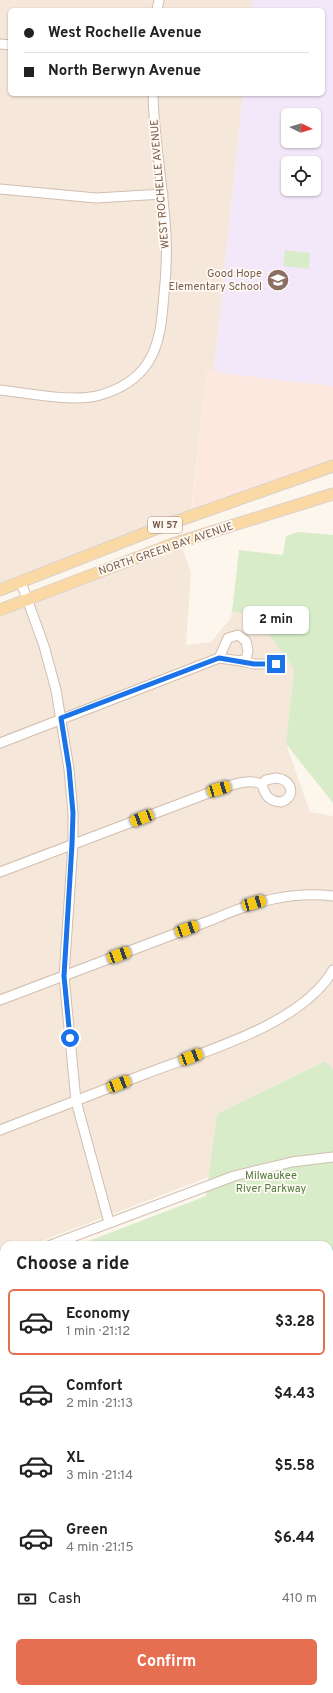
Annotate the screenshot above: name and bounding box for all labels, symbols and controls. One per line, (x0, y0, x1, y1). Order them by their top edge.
text: West Rochelle Avenue (48, 24, 202, 43)
text: North Berwyn Avenue (48, 62, 201, 81)
north arrow (281, 108, 321, 148)
map controls (281, 108, 321, 196)
street label: WEST ROCHELLE AVENUE (147, 119, 173, 249)
button: locate (281, 156, 321, 196)
place label: Good Hope Elementary School (169, 267, 262, 294)
school or university icon: Good Hope Elementary School (265, 267, 291, 293)
road number: WI 57 (148, 517, 182, 533)
street label: NORTH GREEN BAY AVENUE (97, 519, 235, 579)
callout: 2 min (243, 606, 309, 634)
text: 2 min (259, 612, 293, 628)
route end (267, 655, 285, 673)
car (206, 780, 232, 798)
car (129, 808, 155, 828)
car (241, 894, 267, 912)
car (174, 919, 200, 939)
car (106, 945, 132, 965)
route start (61, 1029, 79, 1047)
car (178, 1047, 204, 1067)
car (106, 1074, 132, 1094)
park label: Milwaukee River Parkway (236, 1169, 306, 1196)
text: Choose a ride (16, 1253, 129, 1276)
icon: car (18, 1304, 54, 1340)
text: Economy (66, 1305, 130, 1324)
text: $3.28 (275, 1313, 315, 1332)
text: 1 min · 21:12 (66, 1324, 130, 1340)
icon: car (18, 1376, 54, 1412)
text: Comfort (66, 1377, 123, 1396)
text: $4.43 (274, 1385, 315, 1404)
text: 2 min · 21:13 (66, 1396, 133, 1412)
icon: car (18, 1448, 54, 1484)
text: XL (66, 1449, 84, 1468)
text: $5.58 (275, 1457, 315, 1476)
text: 3 min · 21:14 (66, 1468, 133, 1484)
icon: car (18, 1520, 54, 1556)
text: Green (66, 1521, 108, 1540)
text: $6.44 (274, 1529, 315, 1548)
text: 4 min · 21:15 (66, 1540, 134, 1556)
icon: cash (16, 1588, 38, 1610)
text: Cash (48, 1590, 81, 1609)
text: 410 m (282, 1591, 317, 1607)
button: Confirm (16, 1639, 317, 1685)

